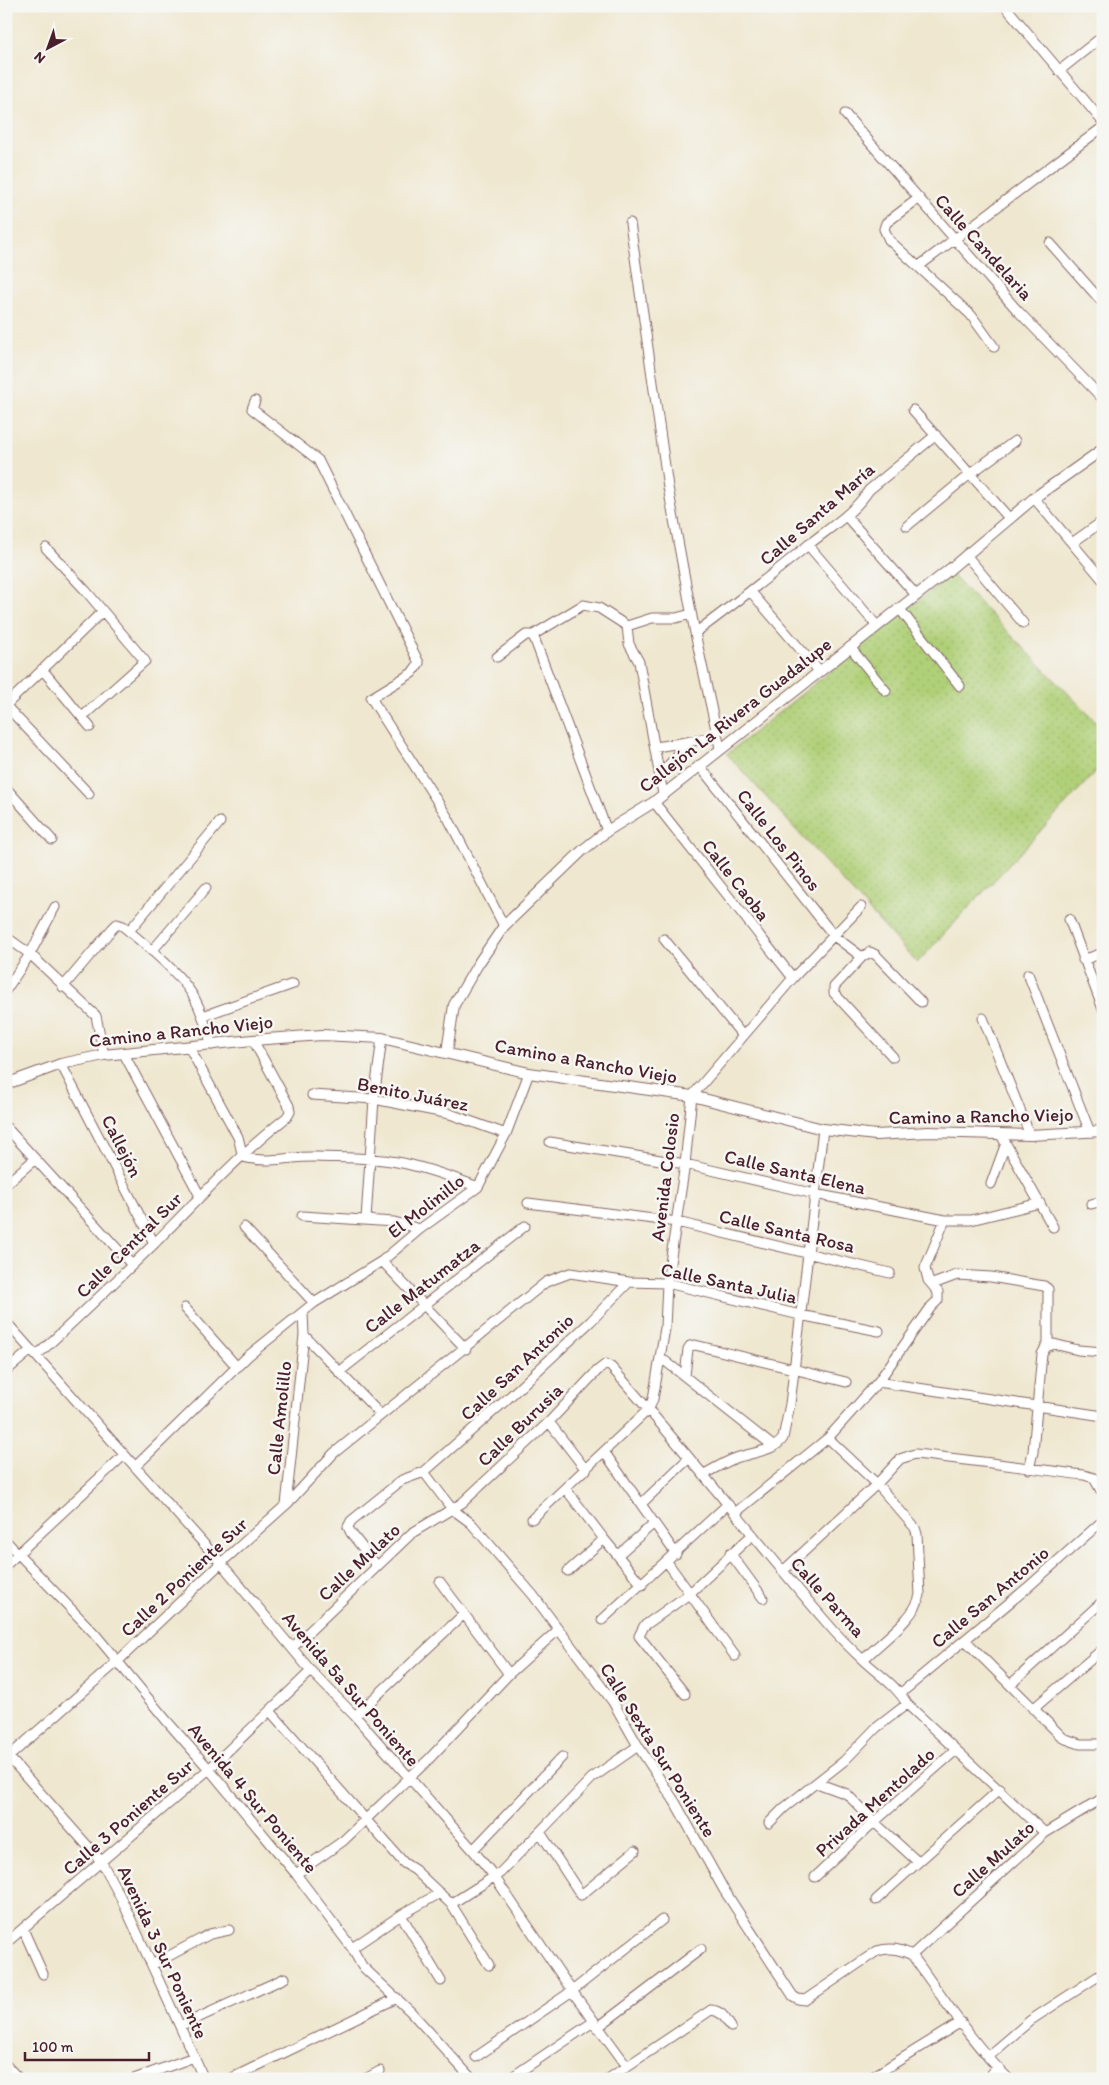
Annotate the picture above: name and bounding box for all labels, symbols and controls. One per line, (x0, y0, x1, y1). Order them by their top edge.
north arrow (22, 22, 72, 72)
text: N (31, 48, 49, 67)
street label: Calle Candelaria (930, 189, 1038, 305)
street label: Calle Santa María (755, 458, 879, 570)
street label: Callejón La Rivera Guadalupe (634, 633, 836, 797)
street label: Calle Los Pinos (732, 784, 826, 896)
street label: Calle Caoba (697, 835, 775, 925)
street label: Camino a Rancho Viejo (88, 1010, 274, 1052)
street label: Camino a Rancho Viejo (493, 1034, 679, 1088)
street label: Benito Juárez (355, 1072, 471, 1116)
street label: Camino a Rancho Viejo (888, 1103, 1074, 1129)
street label: Callejón (97, 1111, 148, 1181)
street label: Avenida Colosio (646, 1111, 684, 1243)
street label: Calle Santa Elena (722, 1145, 868, 1199)
street label: El Molinillo (383, 1169, 469, 1243)
street label: Calle Central Sur (71, 1187, 187, 1303)
street label: Calle Santa Rosa (717, 1204, 857, 1258)
street label: Calle Matumatza (360, 1234, 484, 1338)
street label: Calle Santa Julia (659, 1257, 799, 1309)
street label: Calle San Antonio (455, 1309, 579, 1425)
street label: Calle Amolillo (262, 1360, 296, 1476)
street label: Calle Burusia (472, 1378, 568, 1471)
street label: Calle 2 Poniente Sur (116, 1512, 253, 1642)
street label: Calle Mulato (313, 1518, 405, 1606)
street label: Calle San Antonio (926, 1541, 1054, 1653)
street label: Calle Parma (786, 1552, 870, 1642)
street label: Avenida 5a Sur Poniente (277, 1607, 425, 1771)
street label: Calle Sexta Sur Poniente (595, 1659, 721, 1841)
street label: Avenida 4 Sur Poniente (183, 1718, 323, 1878)
street label: Privada Mentolado (811, 1742, 939, 1862)
street label: Calle 3 Poniente Sur (58, 1754, 198, 1880)
street label: Calle Mulato (947, 1816, 1039, 1902)
street label: Avenida 3 Sur Poniente (113, 1862, 213, 2042)
scale bar (25, 2030, 149, 2062)
text: 100 m (32, 2038, 74, 2056)

